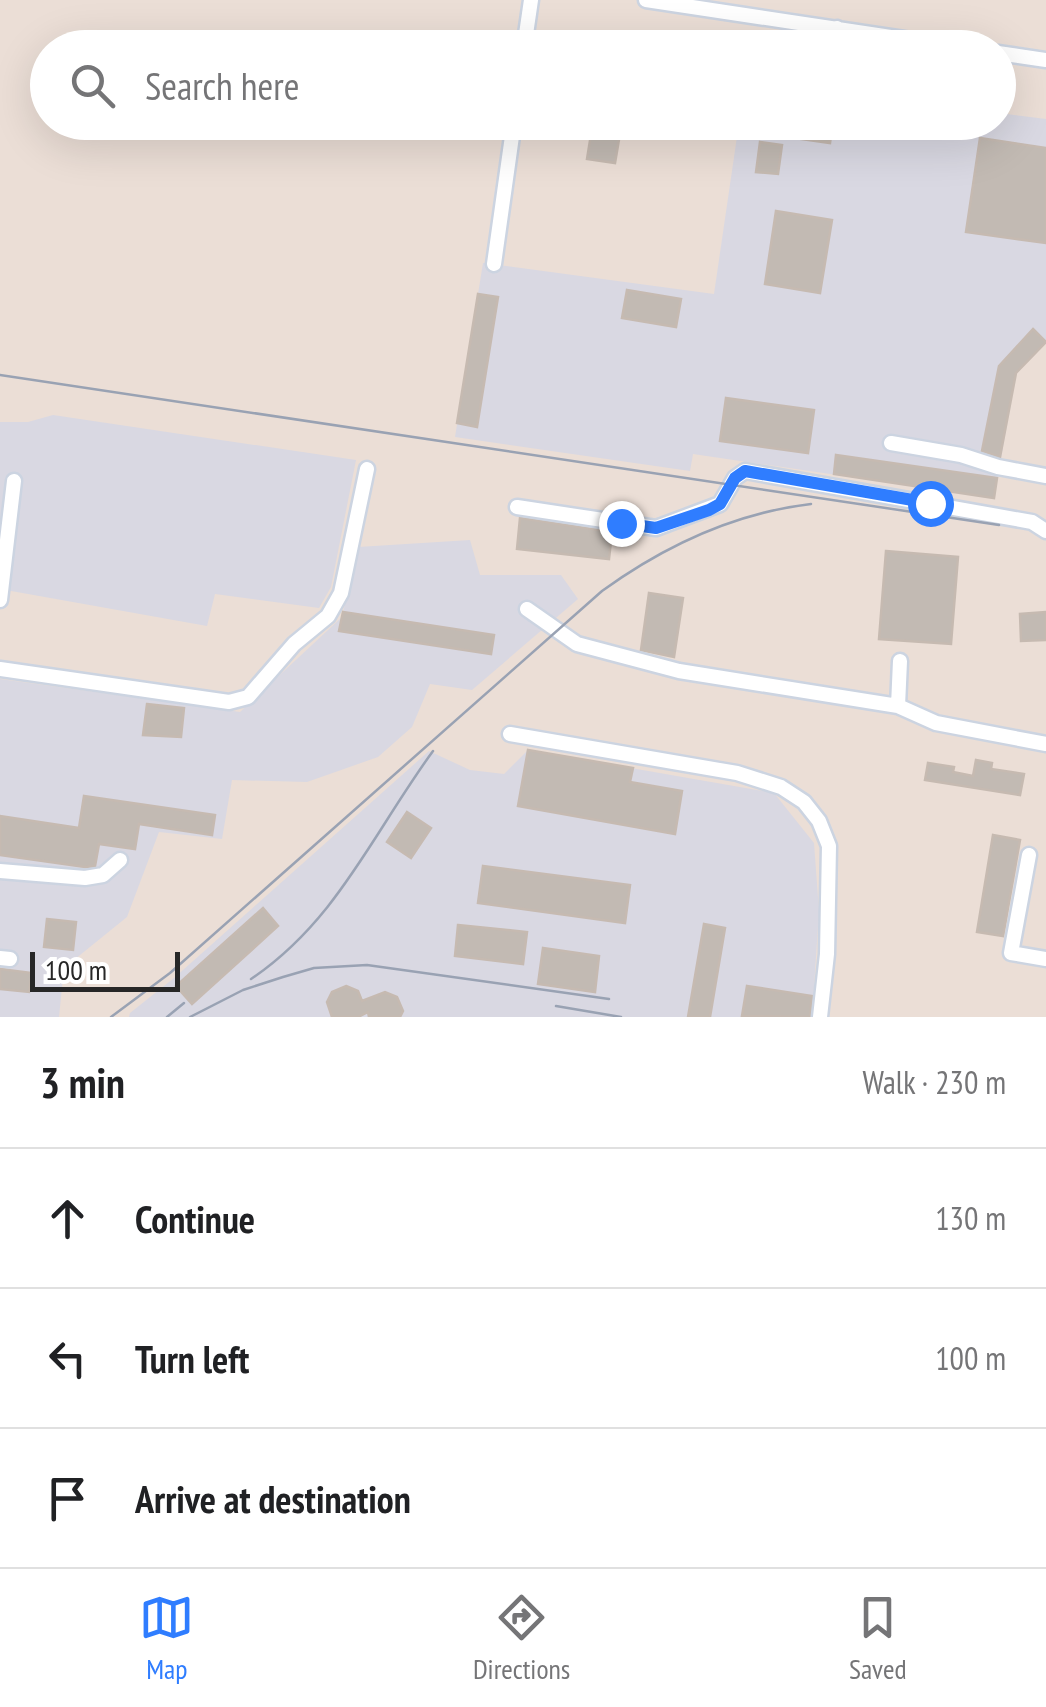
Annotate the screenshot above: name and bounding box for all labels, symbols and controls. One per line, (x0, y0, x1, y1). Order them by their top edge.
search box (30, 30, 1016, 140)
icon: search (65, 58, 120, 113)
text: Search here (145, 61, 299, 110)
route start (908, 481, 954, 527)
route end (599, 501, 645, 547)
scale bar (30, 947, 180, 991)
text: 100 m (45, 951, 107, 988)
text: 3 min (40, 1055, 125, 1110)
text: Walk · 230 m (862, 1061, 1006, 1103)
icon: ahead (40, 1191, 95, 1246)
text: Continue (135, 1194, 255, 1243)
text: 130 m (935, 1197, 1006, 1239)
icon: left (40, 1331, 95, 1386)
text: Turn left (135, 1334, 249, 1383)
text: 100 m (935, 1337, 1006, 1379)
icon: arrive (40, 1471, 95, 1526)
text: Arrive at destination (135, 1474, 411, 1523)
tab: Map (139, 1590, 194, 1687)
tab: Directions (473, 1590, 570, 1687)
tab: Saved (849, 1590, 907, 1687)

